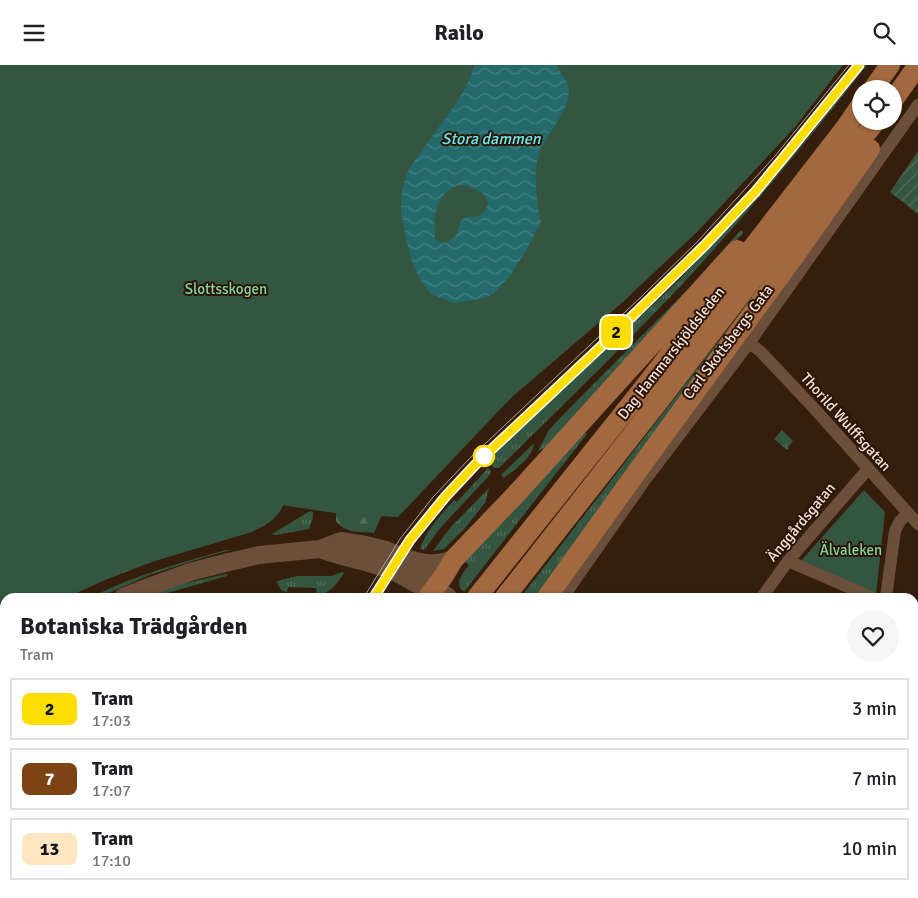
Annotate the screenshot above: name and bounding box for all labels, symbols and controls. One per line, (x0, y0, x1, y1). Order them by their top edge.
icon: menu (20, 19, 48, 47)
text: Railo (434, 19, 484, 46)
icon: search (870, 19, 898, 47)
map controls (852, 80, 902, 130)
button: locate (852, 80, 902, 130)
water label: Stora dammen (442, 129, 542, 149)
park label: Slottsskogen (185, 280, 267, 298)
street label: Carl Skottsbergs Gata (679, 281, 777, 403)
street label: Dag Hammarskjöldsleden (614, 283, 728, 423)
line badge: 2 (600, 316, 632, 348)
text: 2 (611, 321, 621, 343)
street label: Thorild Wulffsgatan (797, 369, 895, 475)
unlabelled marker (473, 445, 495, 467)
street label: Änggårdsgatan (763, 479, 839, 565)
park label: Älvaleken (820, 541, 882, 559)
button: heart (847, 610, 899, 662)
text: Botaniska Trädgården (20, 611, 248, 641)
text: Tram (20, 645, 54, 665)
text: Tram (92, 687, 133, 711)
text: 3 min (852, 697, 897, 721)
text: 2 (45, 698, 54, 720)
text: 17:03 (92, 711, 131, 731)
text: Tram (92, 757, 133, 781)
text: 7 min (852, 767, 897, 791)
text: 7 (45, 768, 54, 790)
text: 17:07 (92, 781, 131, 801)
text: Tram (92, 827, 133, 851)
text: 10 min (842, 837, 897, 861)
text: 13 (40, 838, 59, 860)
text: 17:10 (92, 851, 131, 871)

